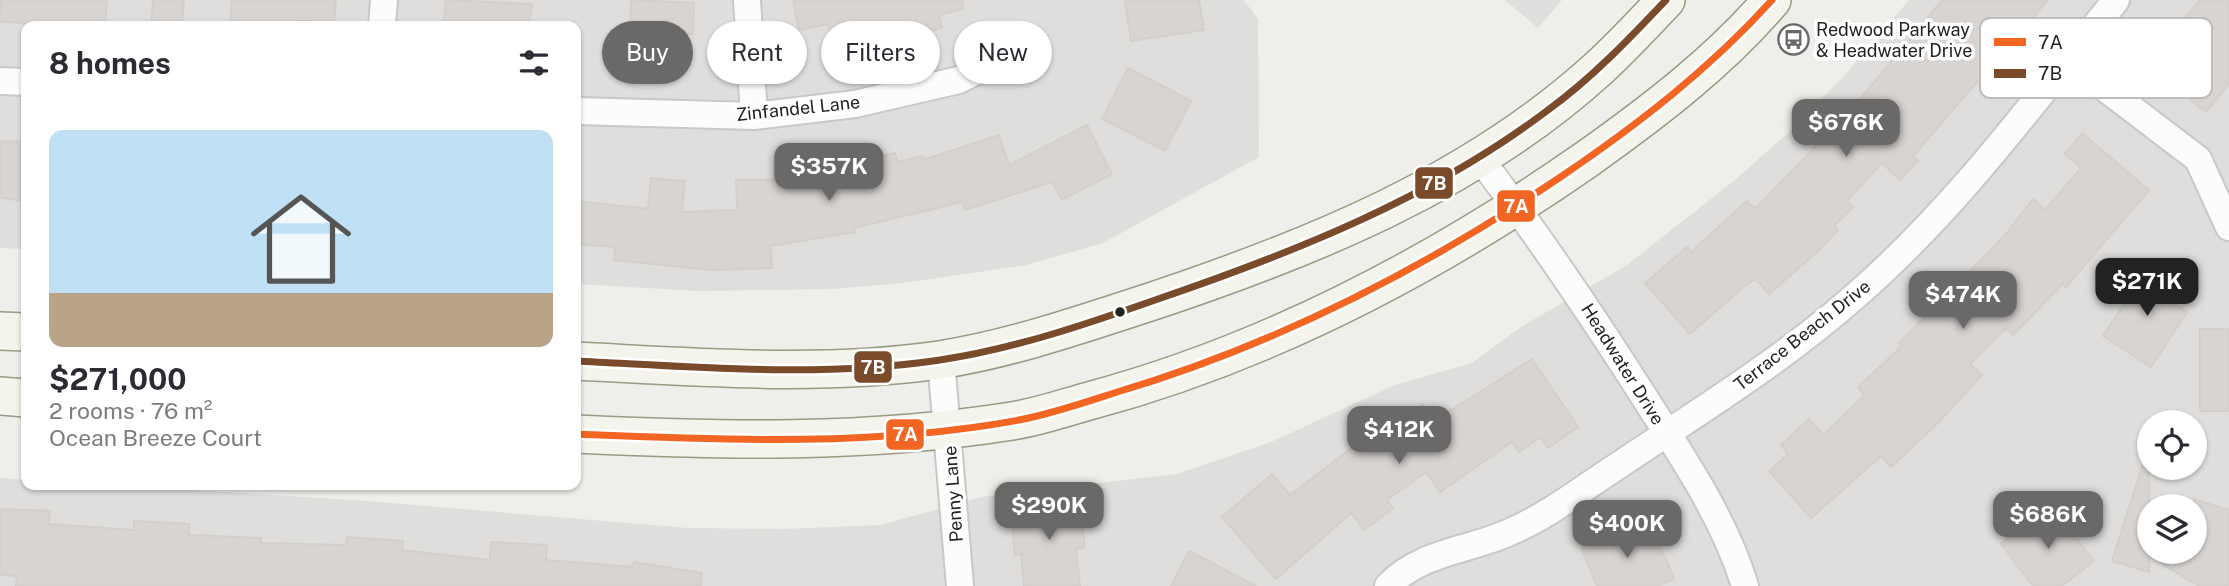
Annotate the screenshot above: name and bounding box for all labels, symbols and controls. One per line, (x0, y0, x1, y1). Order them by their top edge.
legend (1980, 18, 2212, 98)
place label: Redwood Parkway & Headwater Drive (1816, 19, 1972, 61)
chip: Buy (602, 21, 693, 84)
chip: Rent (707, 21, 807, 84)
chip: Filters (821, 21, 940, 84)
chip: New (954, 21, 1052, 84)
bus stop icon: Redwood Parkway & Headwater Drive (1776, 22, 1810, 56)
text: 7A (2038, 31, 2063, 53)
icon: filters (515, 44, 553, 82)
text: 8 homes (49, 45, 171, 81)
text: 7B (2038, 62, 2062, 84)
street label: Zinfandel Lane (735, 91, 861, 125)
pin: $676K (1797, 100, 1895, 159)
text: $676K (1808, 108, 1884, 135)
pin: $357K (780, 144, 878, 203)
text: $357K (790, 152, 868, 179)
line badge: 7B (1414, 166, 1454, 200)
text: 7B (1422, 172, 1446, 194)
icon: home (238, 176, 364, 302)
line badge: 7A (1496, 189, 1536, 223)
text: 7A (1503, 195, 1529, 217)
pin: $271K (2098, 258, 2196, 318)
text: $271K (2111, 267, 2183, 294)
pin: $474K (1914, 272, 2012, 331)
street label: Terrace Beach Drive (1730, 275, 1874, 395)
text: $474K (1925, 280, 2001, 307)
street label: Headwater Drive (1577, 299, 1669, 429)
unlabelled marker (1113, 305, 1127, 319)
line badge: 7B (853, 350, 893, 384)
text: 7B (861, 356, 885, 378)
text: $271,000 (49, 361, 187, 397)
text: 2 rooms · 76 m² (49, 397, 212, 424)
pin: $412K (1350, 406, 1448, 466)
map controls (2137, 410, 2207, 564)
button: locate (2137, 410, 2207, 480)
text: $412K (1363, 415, 1435, 442)
line badge: 7A (885, 418, 925, 451)
text: 7A (892, 423, 918, 445)
text: Ocean Breeze Court (49, 424, 262, 451)
street label: Penny Lane (939, 445, 967, 543)
pin: $290K (1000, 482, 1098, 542)
text: $290K (1011, 491, 1087, 518)
pin: $686K (1999, 491, 2097, 551)
button: layers (2137, 494, 2207, 564)
pin: $400K (1578, 500, 1676, 560)
text: $686K (2009, 500, 2087, 527)
text: $400K (1589, 509, 1665, 536)

